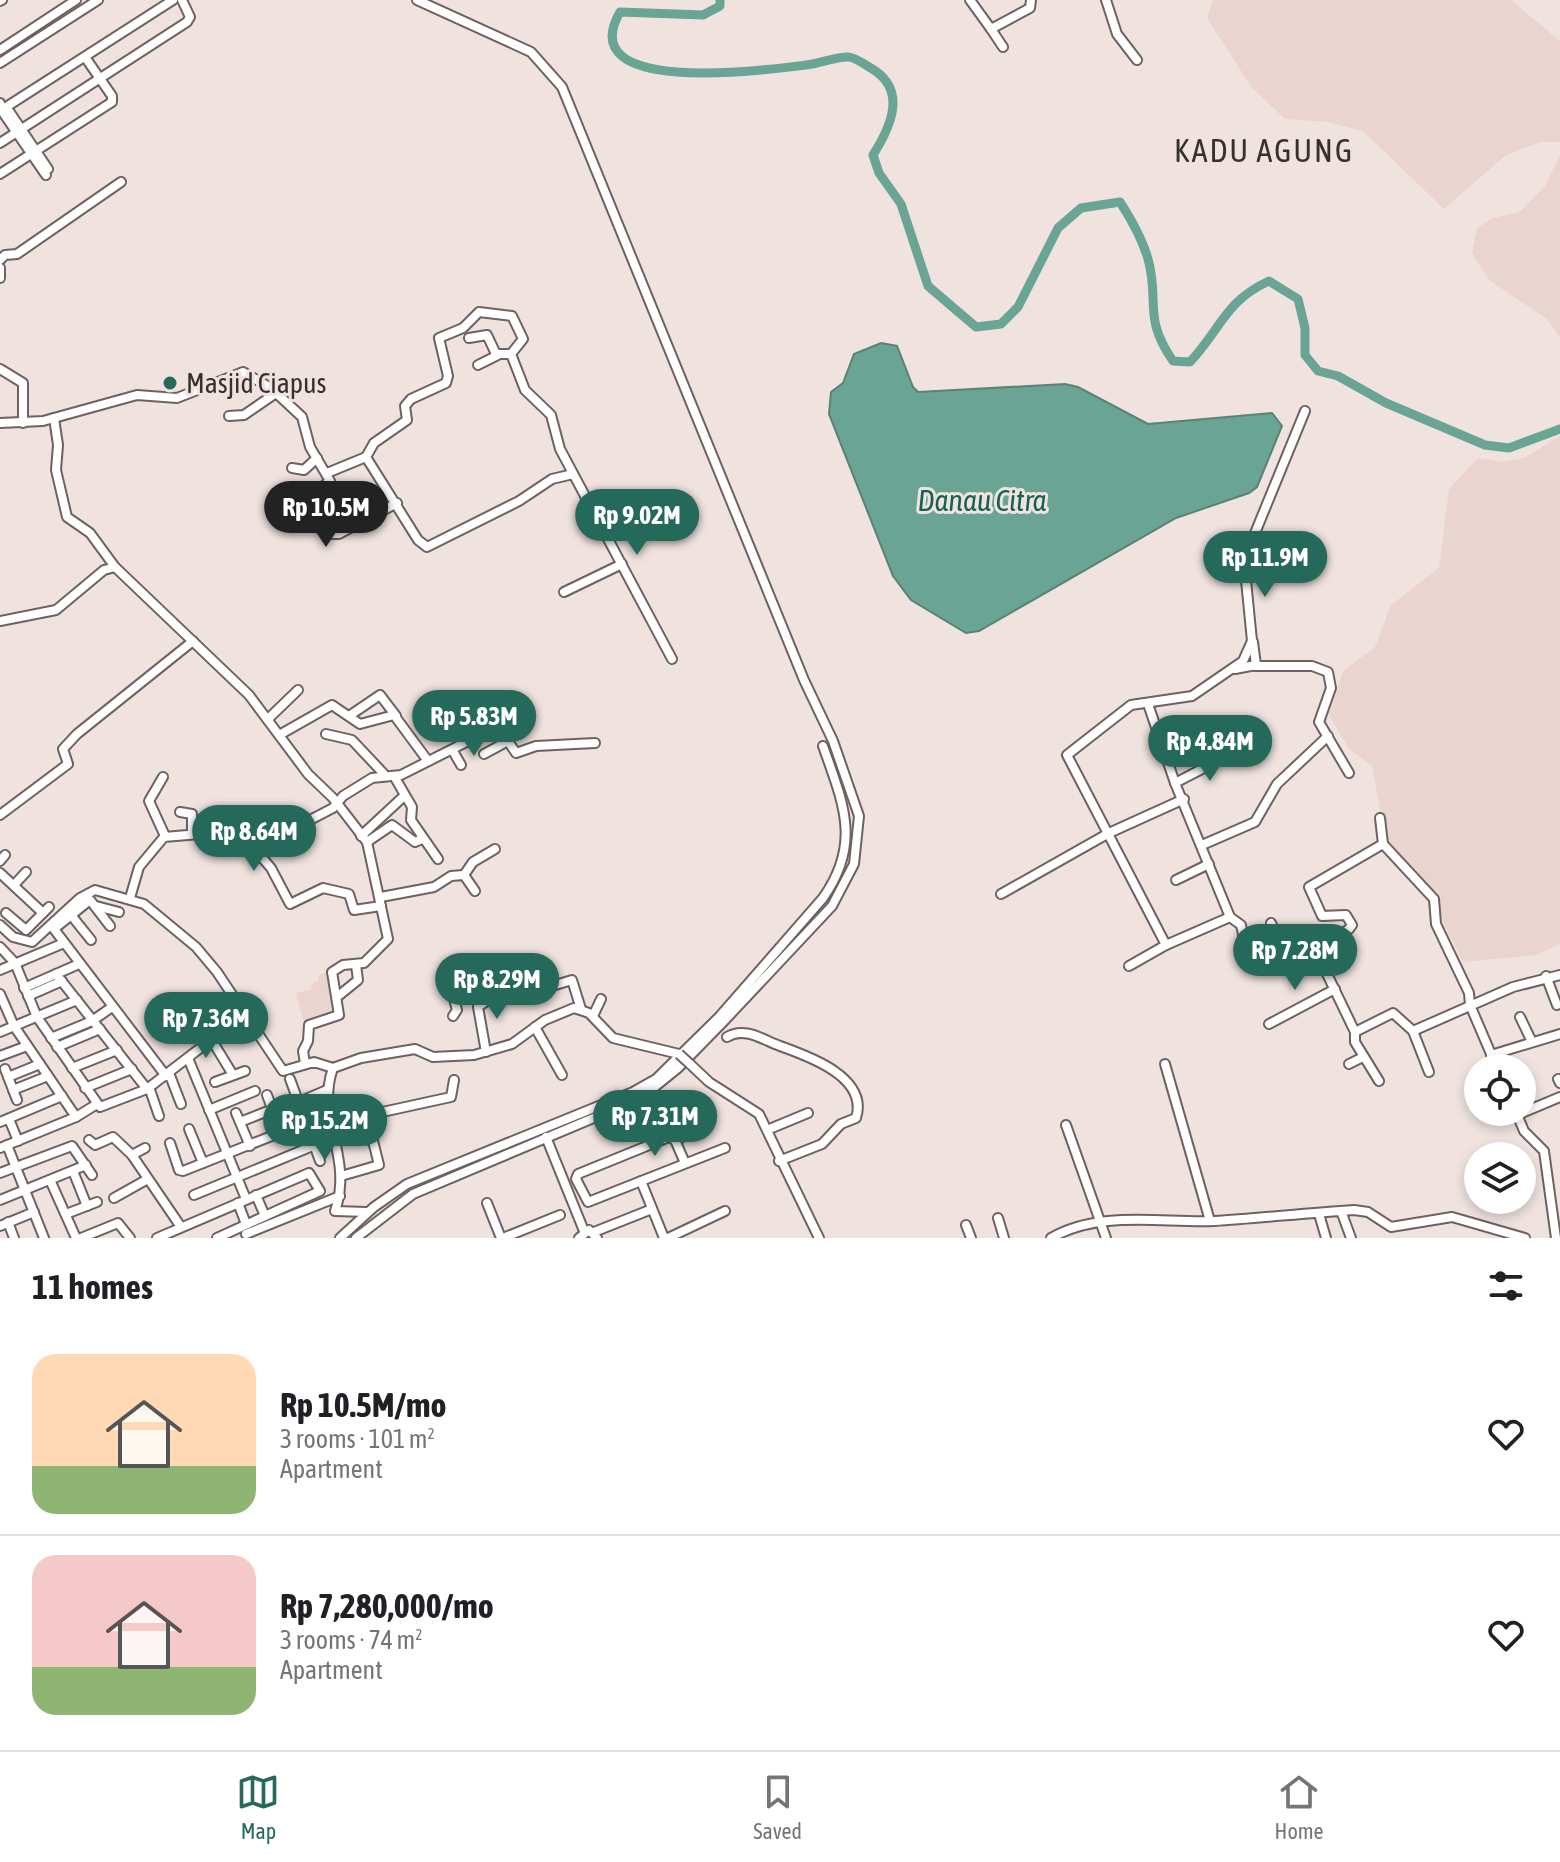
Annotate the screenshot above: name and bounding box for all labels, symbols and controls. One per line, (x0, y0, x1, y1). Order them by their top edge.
district label: KADU AGUNG (1174, 132, 1354, 169)
place label: Masjid Ciapus (186, 367, 326, 399)
marker: Masjid Ciapus (161, 374, 179, 392)
pin: Rp 10.5M (243, 481, 409, 549)
water label: Danau Citra (918, 483, 1046, 517)
pin: Rp 9.02M (554, 489, 720, 557)
text: Rp 10.5M (282, 492, 370, 522)
text: Rp 9.02M (593, 500, 681, 530)
pin: Rp 11.9M (1182, 531, 1348, 599)
text: Rp 11.9M (1221, 542, 1309, 572)
pin: Rp 5.83M (391, 690, 557, 758)
text: Rp 5.83M (430, 701, 518, 731)
pin: Rp 4.84M (1127, 715, 1293, 783)
text: Rp 4.84M (1166, 726, 1254, 756)
pin: Rp 8.64M (171, 805, 337, 873)
text: Rp 8.64M (210, 816, 298, 846)
pin: Rp 7.28M (1212, 924, 1378, 992)
text: Rp 7.28M (1251, 935, 1339, 965)
pin: Rp 8.29M (414, 953, 580, 1021)
text: Rp 8.29M (453, 964, 541, 994)
pin: Rp 7.36M (123, 992, 289, 1060)
text: Rp 7.36M (162, 1003, 250, 1033)
map controls (1464, 1054, 1536, 1214)
button: locate (1464, 1054, 1536, 1126)
pin: Rp 7.31M (572, 1090, 738, 1158)
pin: Rp 15.2M (242, 1094, 408, 1162)
text: Rp 7.31M (611, 1101, 699, 1131)
text: Rp 15.2M (281, 1105, 369, 1135)
button: layers (1464, 1142, 1536, 1214)
icon: filters (1484, 1264, 1528, 1308)
text: 11 homes (32, 1267, 153, 1306)
text: Rp 10.5M/mo (280, 1385, 447, 1424)
icon: home (96, 1386, 192, 1482)
icon: heart (1484, 1412, 1528, 1456)
text: 3 rooms · 101 m² (280, 1424, 435, 1454)
text: Apartment (280, 1454, 383, 1484)
text: Rp 7,280,000/mo (280, 1586, 494, 1625)
icon: home (96, 1587, 192, 1683)
icon: heart (1484, 1613, 1528, 1657)
text: 3 rooms · 74 m² (280, 1625, 422, 1655)
text: Apartment (280, 1655, 383, 1685)
tab: Map (236, 1770, 280, 1844)
tab: Saved (753, 1770, 802, 1844)
tab: Home (1275, 1770, 1324, 1844)

